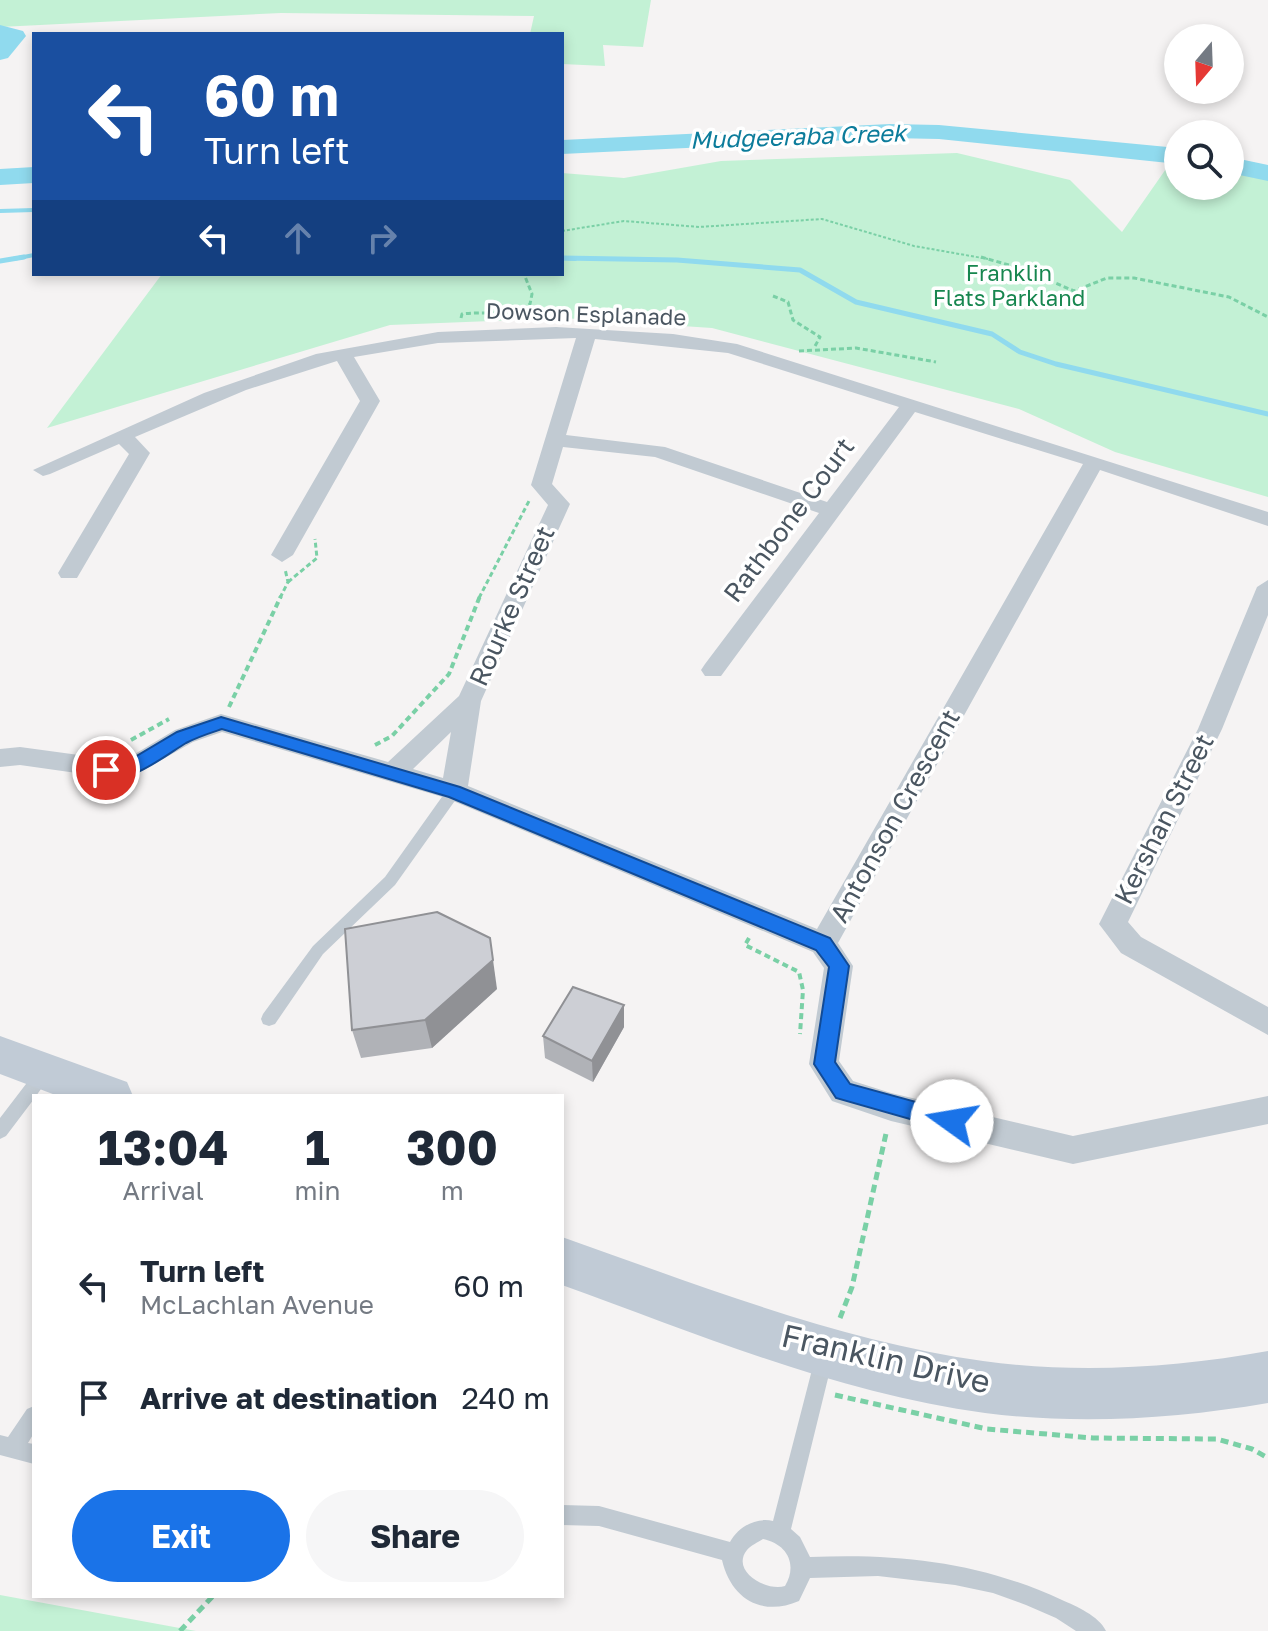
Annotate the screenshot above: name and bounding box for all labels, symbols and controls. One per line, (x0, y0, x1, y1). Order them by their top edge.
north arrow (1164, 24, 1244, 104)
map controls (1164, 24, 1244, 200)
text: 60 m (204, 61, 339, 128)
icon: left (72, 64, 176, 168)
water label: Mudgeeraba Creek (689, 117, 909, 155)
button: search (1164, 120, 1244, 200)
text: Turn left (204, 129, 350, 172)
icon: left (192, 216, 236, 260)
icon: ahead (276, 216, 320, 260)
icon: right (360, 216, 404, 260)
park label: Franklin Flats Parkland (933, 259, 1085, 311)
street label: Dowson Esplanade (485, 297, 687, 330)
street label: Rathbone Court (717, 432, 860, 608)
street label: Rourke Street (462, 521, 561, 690)
street label: Antonson Crescent (823, 704, 966, 928)
street label: Kershan Street (1107, 729, 1220, 909)
pin (72, 736, 140, 804)
icon: arrive (84, 748, 128, 792)
position arrow (910, 1079, 994, 1163)
text: 13:04 (98, 1118, 229, 1176)
text: 1 (305, 1118, 330, 1176)
text: 300 (406, 1118, 498, 1176)
text: Arrival (122, 1175, 204, 1206)
text: min (294, 1175, 340, 1206)
text: m (441, 1175, 464, 1206)
text: Turn left (140, 1253, 265, 1289)
icon: left (72, 1264, 116, 1308)
text: 60 m (453, 1268, 524, 1304)
text: McLachlan Avenue (140, 1289, 374, 1320)
street label: Franklin Drive (778, 1316, 994, 1400)
icon: arrive (72, 1376, 116, 1420)
text: Arrive at destination (140, 1380, 437, 1416)
text: 240 m (461, 1380, 550, 1416)
button: Exit (72, 1490, 290, 1582)
button: Share (306, 1490, 524, 1582)

